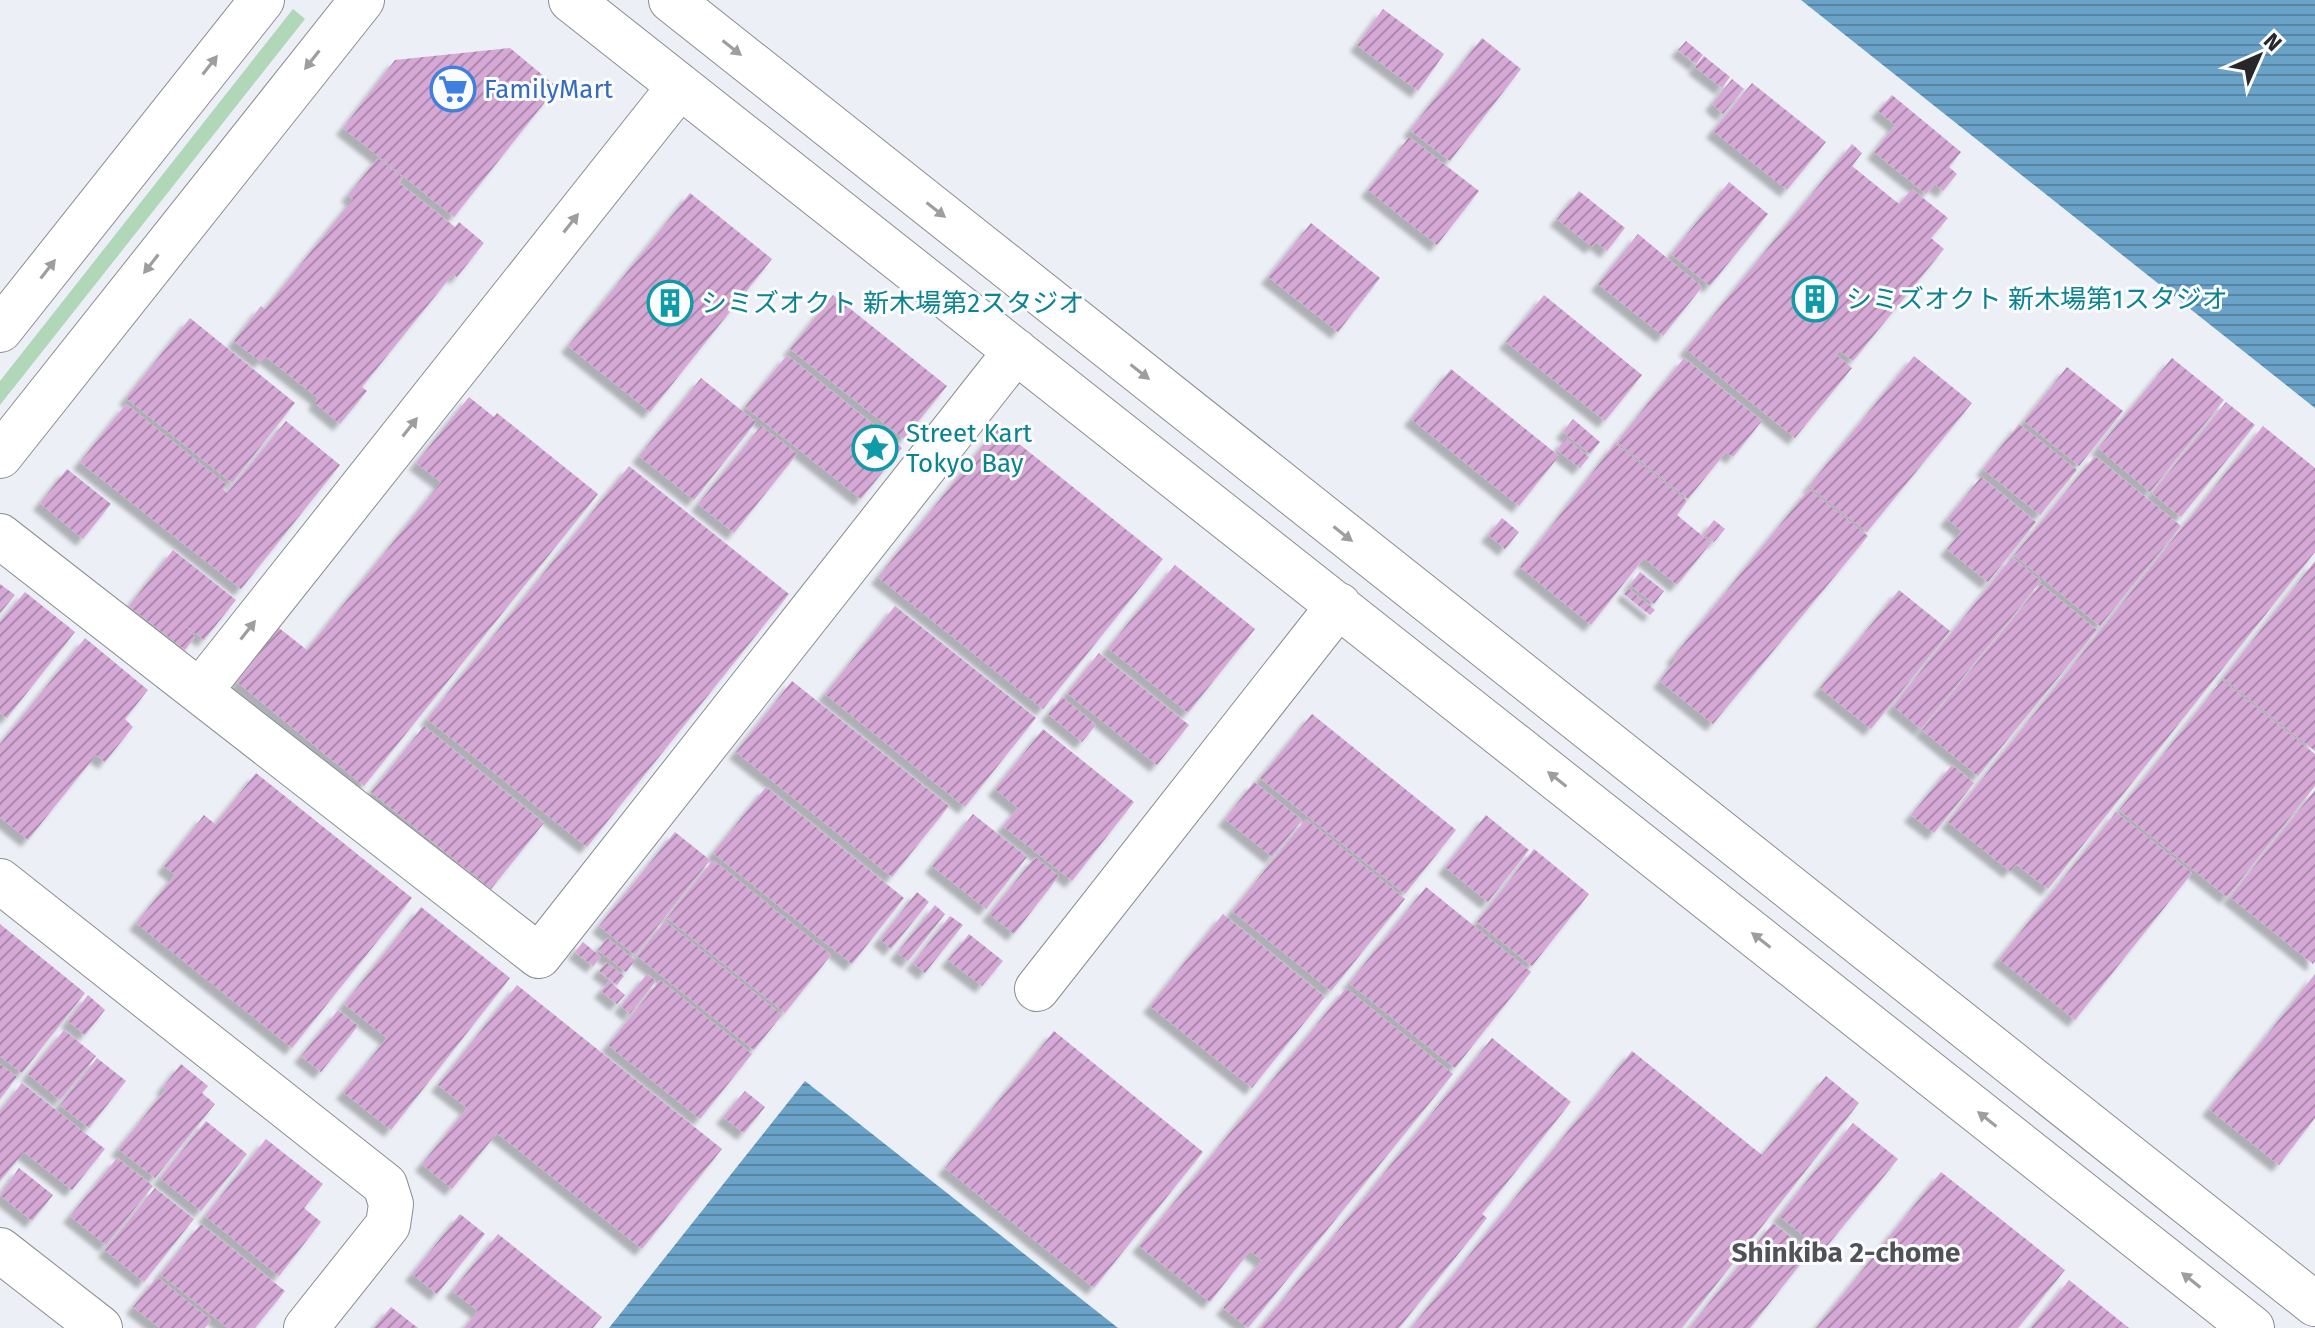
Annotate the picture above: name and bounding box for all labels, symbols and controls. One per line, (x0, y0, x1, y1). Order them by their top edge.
north arrow (2219, 16, 2299, 96)
text: N (2258, 28, 2287, 57)
one-way arrow (722, 40, 742, 56)
one-way arrow (304, 50, 321, 70)
one-way arrow (201, 55, 218, 75)
supermarket icon: FamilyMart (429, 65, 477, 113)
place label: FamilyMart (484, 74, 614, 105)
one-way arrow (926, 201, 946, 218)
one-way arrow (562, 213, 579, 233)
one-way arrow (144, 254, 160, 274)
one-way arrow (40, 259, 56, 279)
building icon: シミズオクト 新木場第1スタジオ (1791, 275, 1839, 323)
building icon: シミズオクト 新木場第2スタジオ (646, 279, 694, 327)
place label: シミズオクト 新木場第1スタジオ (1846, 284, 2228, 315)
place label: シミズオクト 新木場第2スタジオ (701, 288, 1084, 319)
one-way arrow (1129, 363, 1150, 380)
one-way arrow (401, 417, 417, 437)
place label: Street Kart Tokyo Bay (906, 418, 1033, 479)
place icon: Street Kart Tokyo Bay (851, 424, 899, 472)
one-way arrow (1333, 525, 1353, 541)
one-way arrow (239, 620, 256, 640)
one-way arrow (1547, 771, 1567, 787)
one-way arrow (1751, 933, 1771, 949)
one-way arrow (1977, 1111, 1997, 1127)
district label: Shinkiba 2-chome (1732, 1236, 1960, 1269)
one-way arrow (2181, 1272, 2201, 1288)

